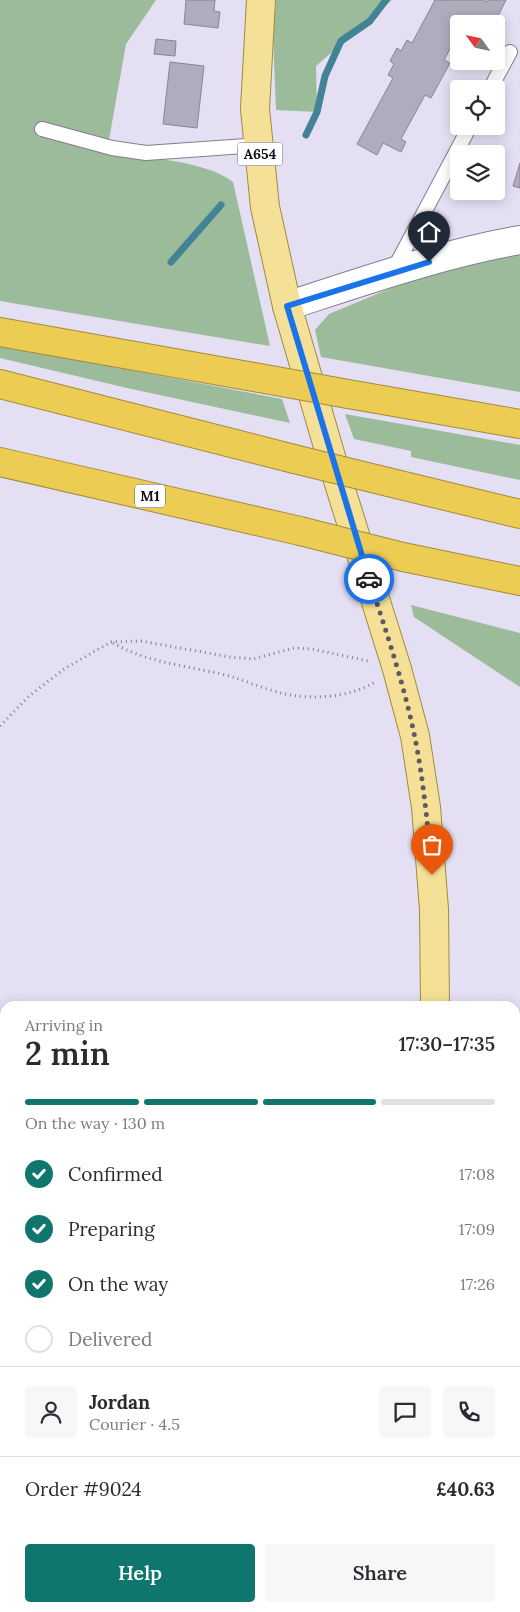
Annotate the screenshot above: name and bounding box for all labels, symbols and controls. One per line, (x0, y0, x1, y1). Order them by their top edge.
north arrow (450, 15, 505, 70)
map controls (450, 15, 505, 200)
button: locate (450, 80, 505, 135)
road number: A654 (238, 142, 282, 166)
button: layers (450, 145, 505, 200)
pin (408, 211, 450, 262)
icon: home (415, 218, 443, 246)
road number: M1 (135, 484, 165, 508)
courier (344, 554, 394, 604)
icon: car (355, 565, 383, 593)
pin (411, 824, 453, 875)
icon: bag (418, 831, 446, 859)
text: Arriving in (25, 1015, 103, 1035)
text: 17:30–17:35 (399, 1032, 495, 1056)
text: 2 min (25, 1033, 110, 1074)
text: On the way · 130 m (25, 1113, 165, 1133)
icon: check (25, 1160, 53, 1188)
text: Confirmed (68, 1162, 163, 1186)
text: 17:08 (459, 1164, 495, 1184)
icon: check (25, 1215, 53, 1243)
text: Preparing (68, 1217, 155, 1241)
text: 17:09 (459, 1219, 495, 1239)
icon: check (25, 1270, 53, 1298)
text: On the way (68, 1272, 168, 1296)
text: 17:26 (460, 1274, 495, 1294)
text: Delivered (68, 1327, 152, 1351)
button: person (25, 1386, 77, 1438)
button: chat (379, 1386, 431, 1438)
button: phone (443, 1386, 495, 1438)
text: Jordan (89, 1390, 150, 1414)
text: Courier · 4.5 (89, 1414, 180, 1434)
text: Order #9024 (25, 1477, 142, 1501)
text: £40.63 (436, 1477, 495, 1501)
button: Help (25, 1544, 255, 1602)
button: Share (265, 1544, 495, 1602)

